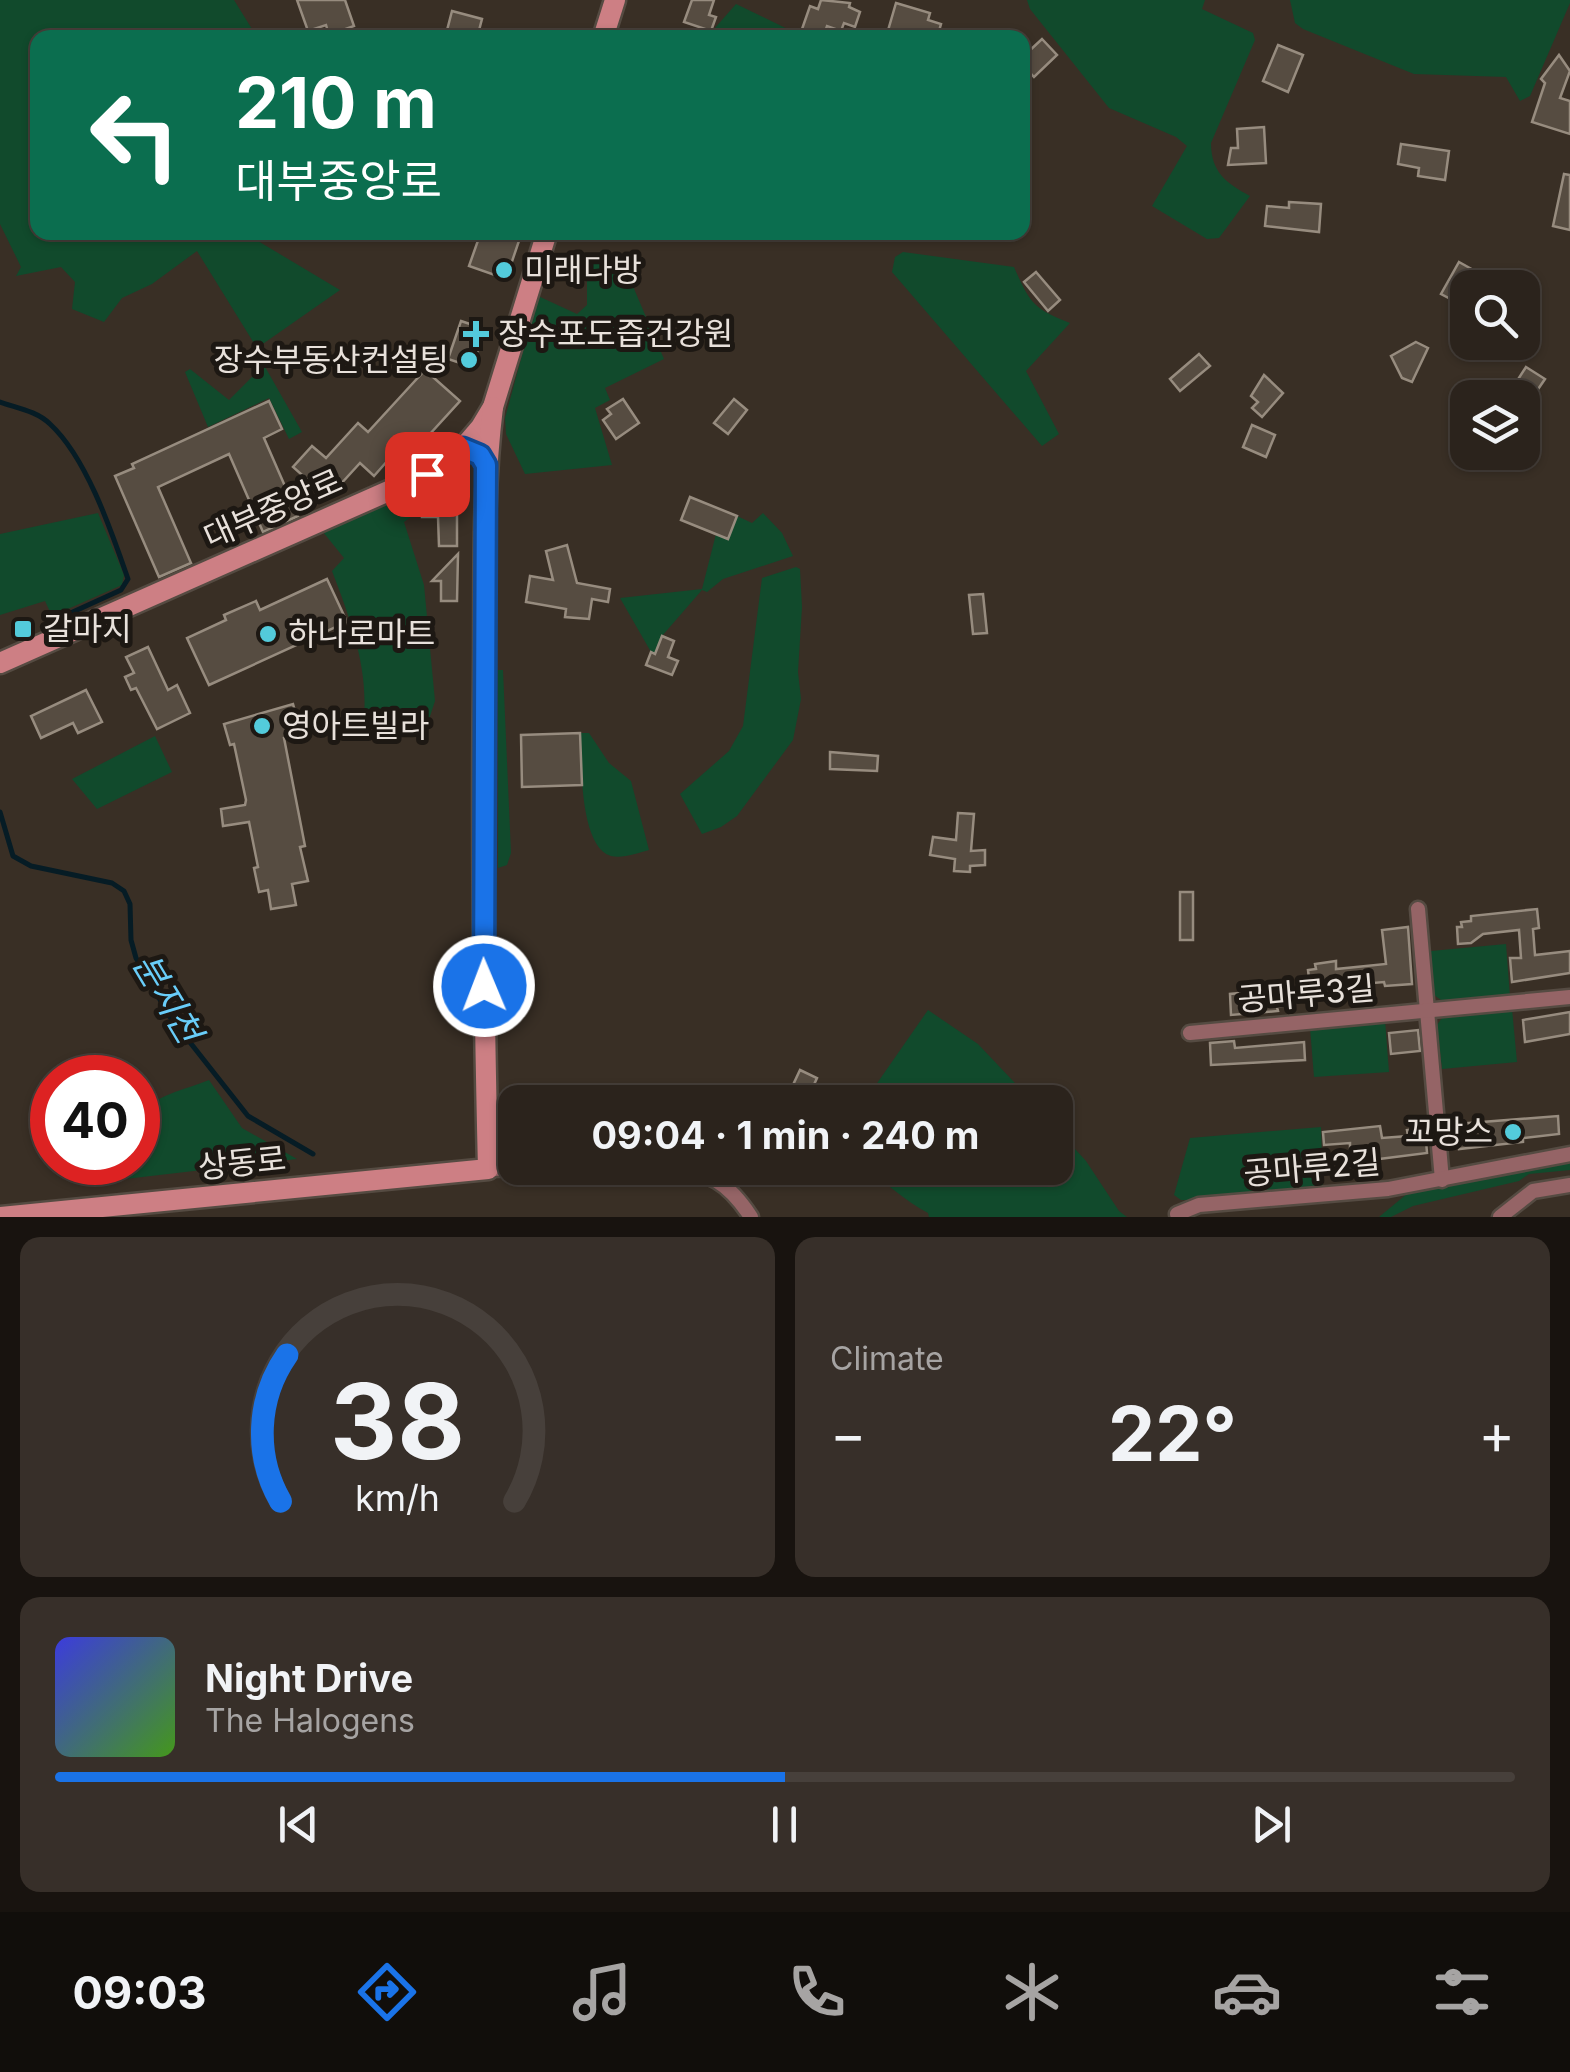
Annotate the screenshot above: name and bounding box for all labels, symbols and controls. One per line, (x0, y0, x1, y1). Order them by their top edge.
text: 210 m (235, 60, 437, 145)
icon: left (70, 70, 200, 200)
text: 대부중앙로 (235, 153, 442, 208)
place label: 미래다방 (524, 250, 642, 289)
marker: 미래다방 (493, 259, 515, 281)
map controls (1450, 270, 1540, 470)
button: search (1450, 270, 1540, 360)
place label: 장수포도즙건강원 (498, 314, 734, 353)
marker: 장수포도즙건강원 (463, 321, 489, 347)
place label: 장수부동산컨설팅 (213, 340, 449, 379)
marker: 장수부동산컨설팅 (458, 349, 480, 371)
button: layers (1450, 380, 1540, 470)
pin (385, 432, 470, 517)
icon: arrive (400, 447, 455, 502)
street label: 대부중앙로 (198, 461, 348, 556)
place label: 갈마지 (43, 609, 131, 648)
place label: 하나로마트 (288, 614, 435, 653)
marker: 갈마지 (12, 618, 34, 640)
marker: 하나로마트 (257, 623, 279, 645)
place label: 영아트빌라 (282, 706, 429, 745)
marker: 영아트빌라 (251, 715, 273, 737)
position arrow (432, 934, 536, 1038)
water label: 분지천 (125, 945, 213, 1053)
street label: 공마루3길 (1236, 968, 1376, 1019)
speed limit sign: 40 (30, 1055, 160, 1185)
text: 09:04 · 1 min · 240 m (591, 1112, 980, 1158)
place label: 꼬망스 (1405, 1112, 1493, 1151)
marker: 꼬망스 (1502, 1121, 1524, 1143)
street label: 상동로 (196, 1138, 288, 1187)
street label: 공마루2길 (1242, 1142, 1382, 1193)
text: Climate (830, 1339, 944, 1378)
text: 38 (330, 1358, 465, 1484)
text: 22° (1108, 1388, 1237, 1479)
text: − (830, 1401, 866, 1467)
text: + (1479, 1401, 1515, 1467)
text: km/h (355, 1476, 440, 1520)
text: Night Drive (205, 1655, 413, 1701)
text: The Halogens (205, 1701, 415, 1740)
icon: previous (271, 1797, 326, 1852)
icon: pause (757, 1797, 812, 1852)
icon: next (1244, 1797, 1299, 1852)
icon: directions (352, 1957, 422, 2027)
icon: music (567, 1957, 637, 2027)
icon: phone (782, 1957, 852, 2027)
icon: climate (997, 1957, 1067, 2027)
icon: car (1212, 1957, 1282, 2027)
icon: filters (1427, 1957, 1497, 2027)
text: 09:03 (73, 1965, 207, 2020)

